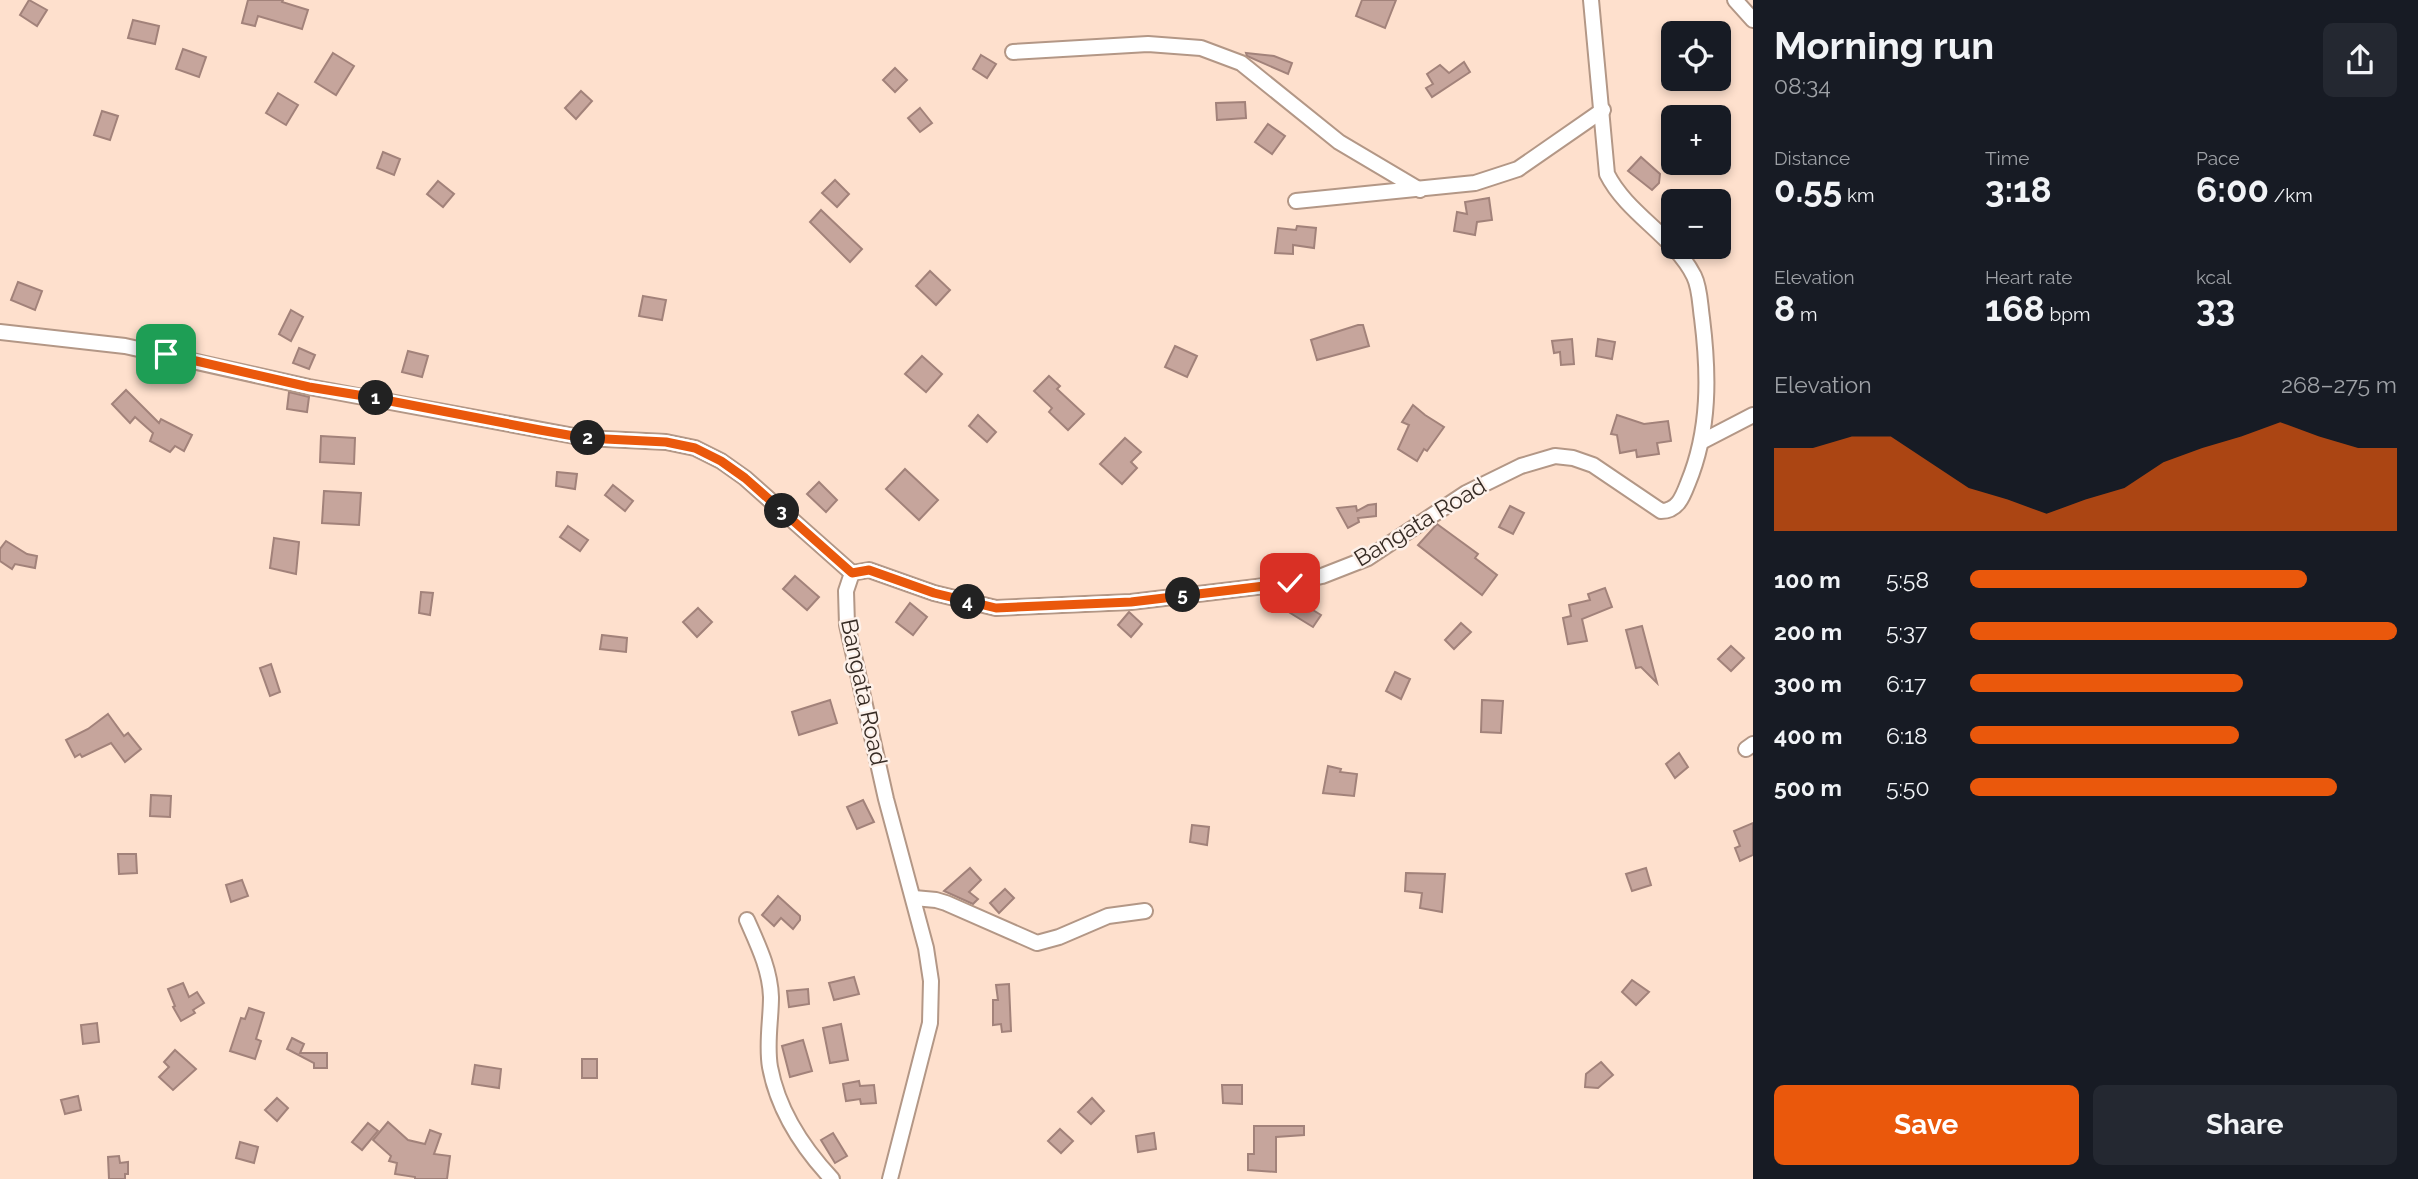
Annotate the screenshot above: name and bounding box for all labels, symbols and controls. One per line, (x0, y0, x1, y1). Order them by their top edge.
map controls (1661, 21, 1731, 259)
button: locate (1661, 21, 1731, 91)
text: Morning run (1774, 23, 1994, 68)
button: share (2323, 23, 2397, 97)
text: 08:34 (1774, 72, 1831, 99)
button: + (1661, 105, 1731, 175)
text: Distance (1774, 147, 1850, 169)
text: Time (1985, 147, 2029, 169)
text: Pace (2196, 147, 2240, 169)
text: 0.55 (1774, 169, 1842, 210)
text: 3:18 (1985, 169, 2052, 210)
text: 6:00 (2196, 169, 2269, 210)
text: km (1842, 184, 1875, 206)
text: /km (2269, 184, 2313, 206)
button: − (1661, 189, 1731, 259)
text: Elevation (1774, 266, 1855, 288)
text: Heart rate (1985, 266, 2073, 288)
text: kcal (2196, 266, 2232, 288)
text: 8 (1774, 288, 1795, 329)
text: 168 (1985, 288, 2045, 329)
text: 33 (2196, 288, 2235, 329)
text: m (1795, 303, 1817, 325)
text: bpm (2045, 303, 2090, 325)
pin (136, 324, 196, 384)
icon: arrive (147, 335, 185, 373)
text: Elevation (1774, 371, 1872, 398)
text: 268–275 m (2281, 371, 2397, 398)
pin: 1 (358, 380, 394, 416)
text: 1 (371, 386, 380, 408)
pin: 2 (570, 420, 606, 456)
text: 2 (582, 426, 593, 448)
street label: Bangata Road (1349, 472, 1491, 572)
pin: 3 (764, 494, 800, 528)
text: 3 (776, 499, 787, 521)
pin (1260, 553, 1320, 613)
icon: check (1271, 564, 1309, 602)
text: 100 m (1774, 566, 1841, 593)
text: 5:58 (1886, 566, 1929, 593)
pin: 5 (1166, 578, 1200, 612)
text: 5 (1177, 583, 1188, 605)
pin: 4 (950, 584, 986, 620)
text: 4 (962, 590, 973, 612)
street label: Bangata Road (836, 616, 893, 768)
text: 200 m (1774, 618, 1842, 645)
text: 5:37 (1886, 618, 1927, 645)
text: 300 m (1774, 670, 1842, 697)
text: 6:17 (1886, 670, 1926, 697)
text: 400 m (1774, 722, 1842, 749)
text: 6:18 (1886, 722, 1928, 749)
text: 500 m (1774, 774, 1842, 801)
text: 5:50 (1886, 774, 1929, 801)
button: Save (1774, 1085, 2079, 1165)
button: Share (2093, 1085, 2397, 1165)

